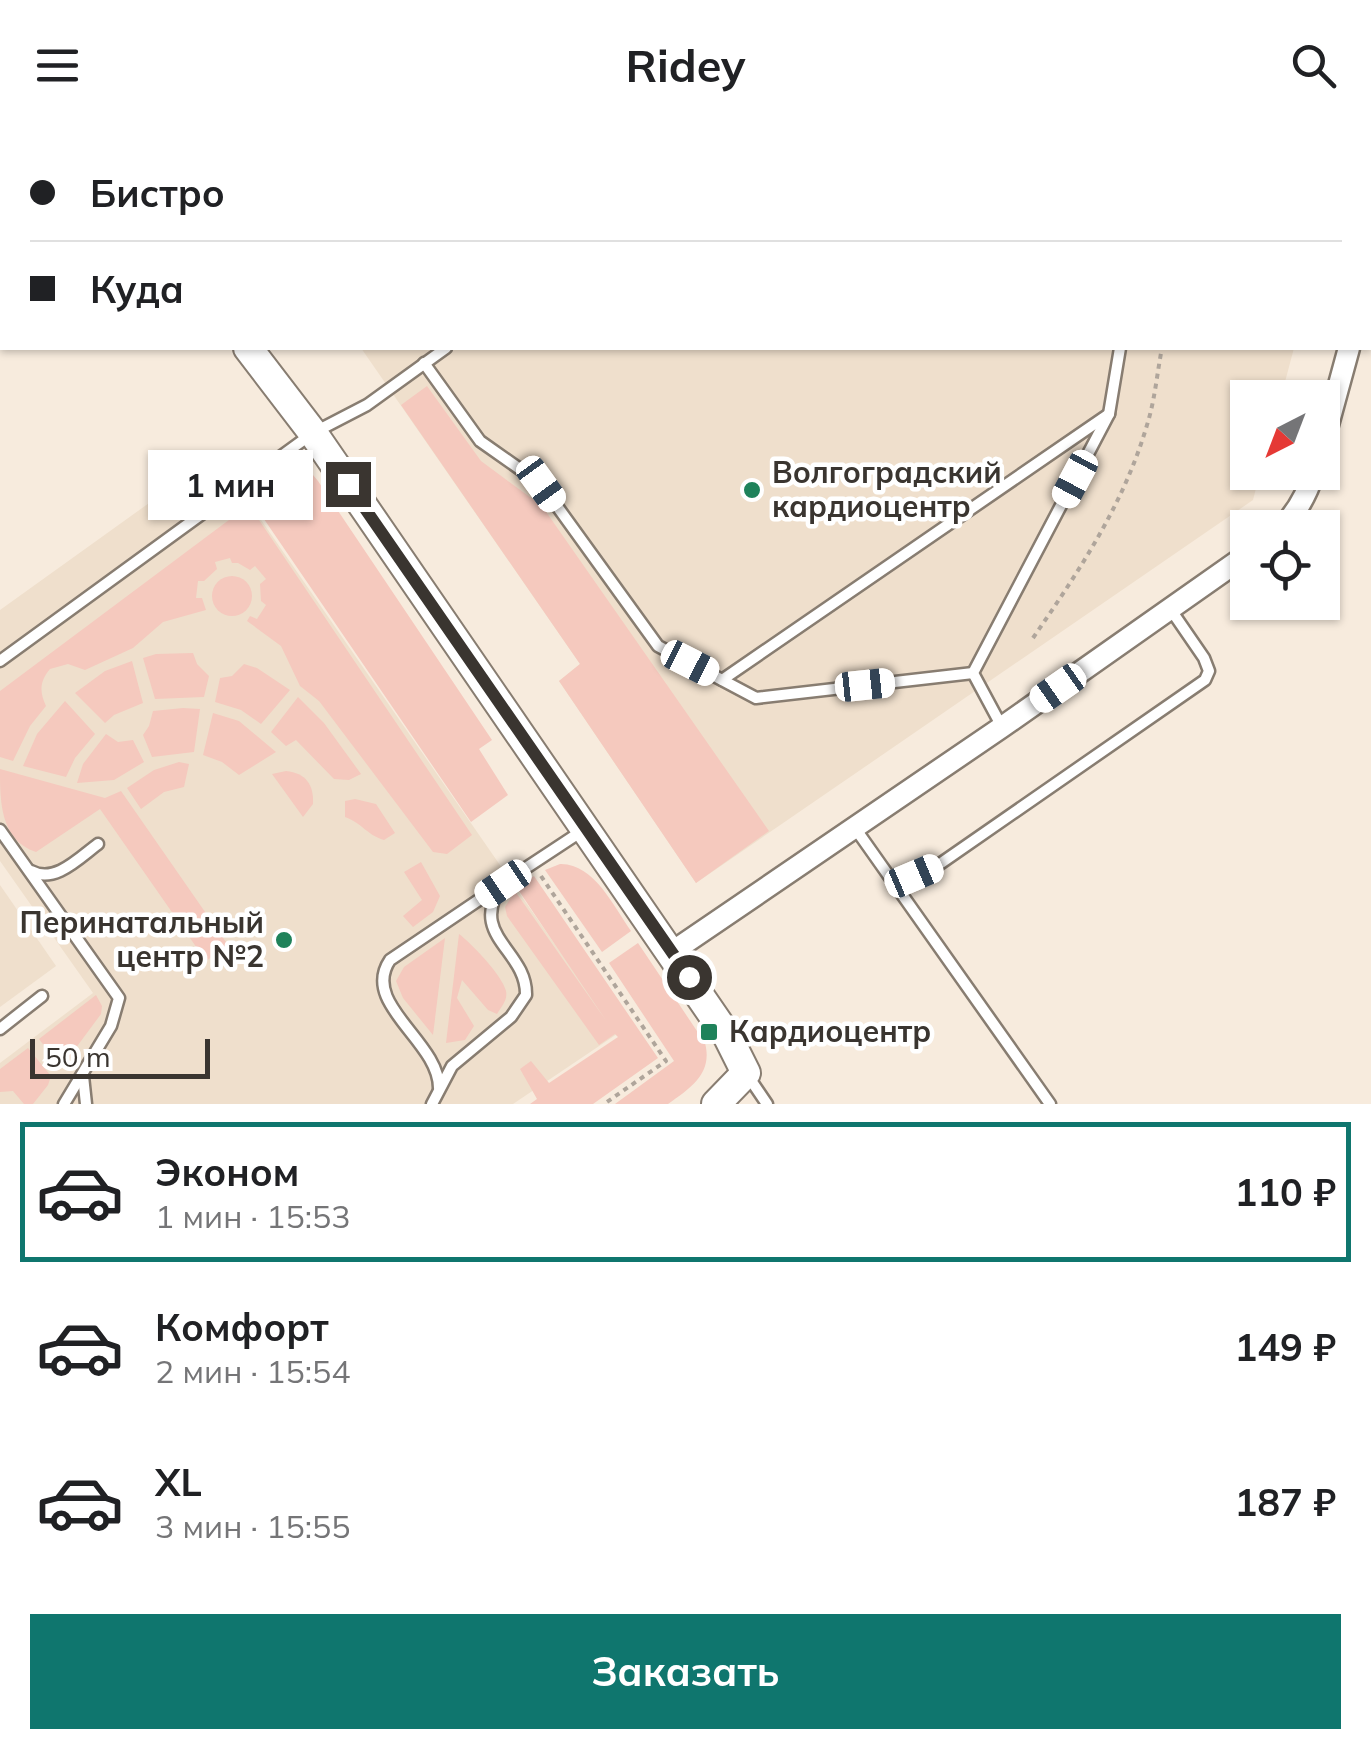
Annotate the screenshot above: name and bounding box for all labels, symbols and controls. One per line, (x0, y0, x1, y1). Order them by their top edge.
text: Ridey (626, 37, 745, 93)
icon: menu (30, 38, 85, 93)
icon: search (1286, 38, 1341, 93)
text: Бистро (90, 169, 225, 217)
text: Куда (90, 265, 184, 313)
north arrow (1230, 380, 1340, 490)
map controls (1230, 380, 1340, 620)
car (1048, 445, 1102, 513)
callout: 1 мин (148, 449, 313, 519)
car (511, 451, 571, 517)
place label: Волгоградский кардиоцентр (772, 453, 1002, 525)
route end (326, 462, 371, 507)
text: 1 мин (186, 465, 275, 505)
marker: Волгоградский кардиоцентр (741, 479, 763, 501)
button: locate (1230, 510, 1340, 620)
car (656, 636, 724, 690)
car (1025, 659, 1091, 717)
car (834, 667, 896, 703)
car (881, 850, 947, 902)
car (470, 855, 536, 913)
place label: Перинатальный центр №2 (20, 903, 264, 975)
marker: Перинатальный центр №2 (273, 929, 295, 951)
route start (667, 955, 712, 1000)
place label: Кардиоцентр (729, 1012, 931, 1050)
marker: Кардиоцентр (698, 1021, 720, 1043)
scale bar (30, 1034, 210, 1078)
text: 50 m (45, 1039, 111, 1074)
icon: car (35, 1147, 125, 1237)
text: Эконом (155, 1148, 299, 1196)
text: 110 ₽ (1234, 1168, 1336, 1216)
text: 1 мин · 15:53 (155, 1196, 350, 1236)
icon: car (35, 1302, 125, 1392)
text: Комфорт (155, 1303, 329, 1351)
text: 149 ₽ (1234, 1323, 1336, 1371)
text: 2 мин · 15:54 (155, 1351, 350, 1391)
icon: car (35, 1457, 125, 1547)
text: XL (155, 1458, 202, 1506)
text: 187 ₽ (1234, 1478, 1336, 1526)
text: 3 мин · 15:55 (155, 1506, 350, 1546)
button: Заказать (30, 1614, 1341, 1729)

